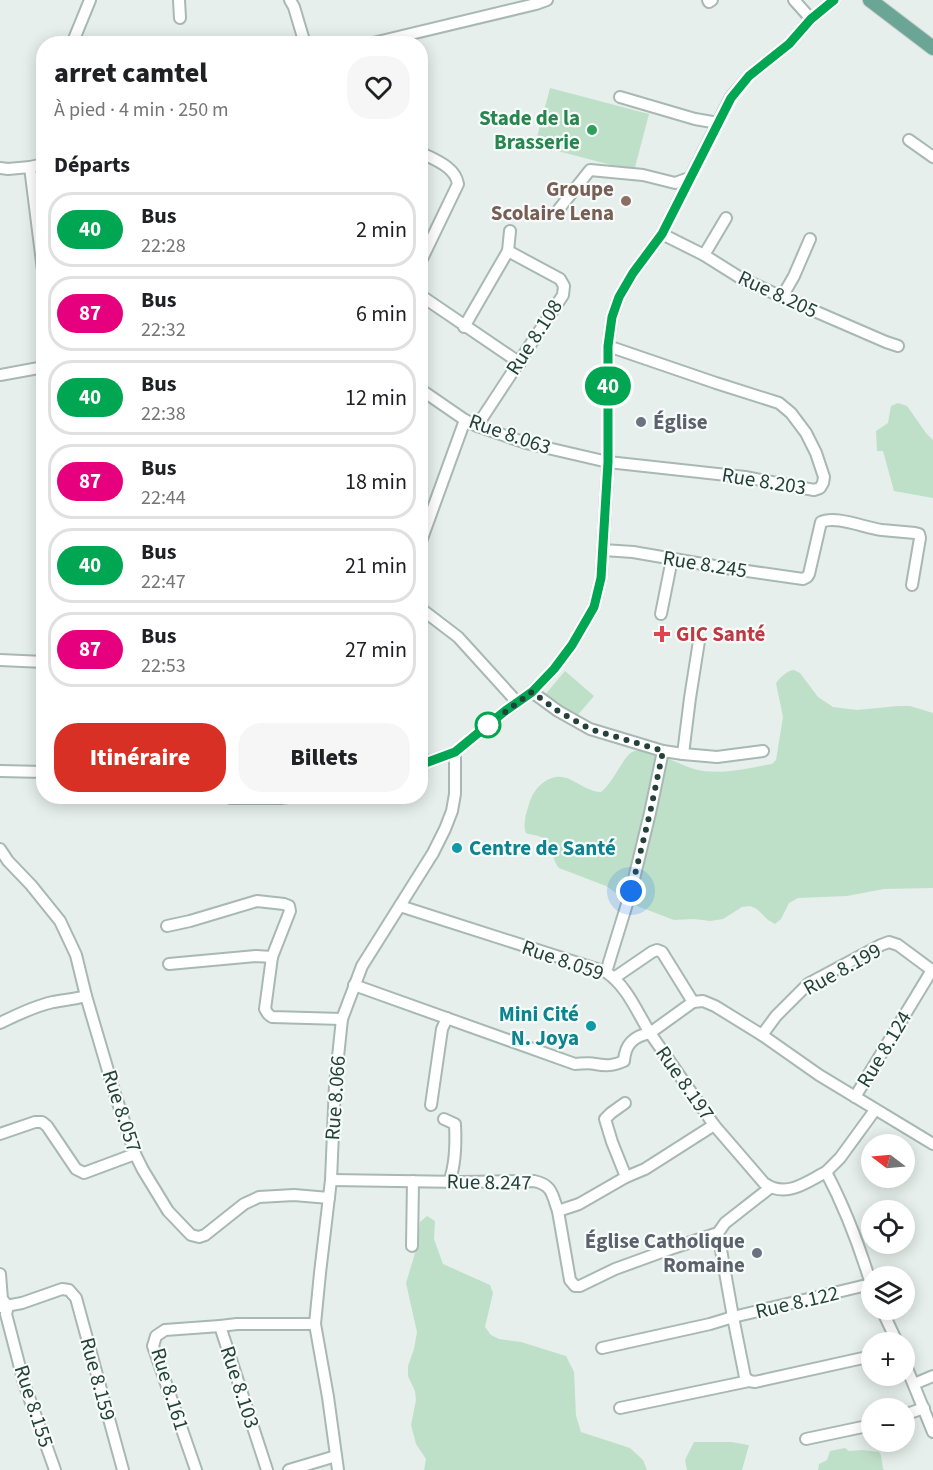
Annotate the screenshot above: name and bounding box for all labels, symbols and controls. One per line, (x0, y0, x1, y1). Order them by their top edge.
text: arret camtel (54, 53, 208, 93)
button: heart (347, 56, 410, 119)
text: À pied · 4 min · 250 m (54, 96, 229, 124)
place label: Stade de la Brasserie (479, 103, 580, 157)
marker: Stade de la Brasserie (585, 123, 599, 137)
text: Départs (54, 149, 130, 181)
place label: Groupe Scolaire Lena (491, 174, 614, 228)
marker: Groupe Scolaire Lena (619, 194, 633, 208)
text: Bus (141, 200, 177, 232)
text: 40 (79, 214, 101, 244)
text: 2 min (356, 214, 407, 246)
text: 22:28 (141, 232, 186, 260)
street label: Rue 8.205 (733, 262, 823, 326)
text: Bus (141, 284, 177, 316)
street label: Rue 8.108 (498, 293, 570, 381)
text: 87 (79, 298, 101, 328)
text: 6 min (356, 298, 407, 330)
text: 22:32 (141, 316, 186, 344)
line badge: 40 (581, 366, 635, 406)
text: Bus (141, 368, 177, 400)
text: 40 (597, 371, 619, 401)
text: 40 (79, 382, 101, 412)
text: 12 min (345, 382, 407, 414)
text: 22:38 (141, 400, 186, 428)
street label: Rue 8.063 (465, 406, 555, 462)
place label: Église (653, 407, 708, 437)
marker: Église (634, 415, 648, 429)
text: Bus (141, 452, 177, 484)
street label: Rue 8.203 (720, 460, 808, 502)
text: 87 (79, 466, 101, 496)
text: 18 min (345, 466, 407, 498)
text: 22:44 (141, 484, 186, 512)
text: Bus (141, 536, 177, 568)
street label: Rue 8.245 (661, 543, 749, 585)
text: 40 (79, 550, 101, 580)
text: 21 min (345, 550, 407, 582)
text: 22:47 (141, 568, 186, 596)
place label: GIC Santé (676, 619, 766, 649)
text: Bus (141, 620, 177, 652)
marker: GIC Santé (653, 625, 671, 643)
text: 87 (79, 634, 101, 664)
text: 27 min (345, 634, 407, 666)
text: 22:53 (141, 652, 186, 680)
unlabelled marker (475, 712, 501, 738)
button: Itinéraire (54, 723, 226, 792)
button: Billets (238, 723, 410, 792)
place label: Centre de Santé (469, 833, 616, 863)
marker: Centre de Santé (450, 841, 464, 855)
your location (616, 876, 646, 906)
street label: Rue 8.059 (518, 932, 608, 988)
street label: Rue 8.199 (798, 935, 886, 1003)
place label: Mini Cité N. Joya (499, 999, 579, 1053)
street label: Rue 8.124 (849, 1005, 919, 1093)
marker: Mini Cité N. Joya (584, 1019, 598, 1033)
street label: Rue 8.197 (648, 1040, 722, 1126)
street label: Rue 8.066 (317, 1055, 353, 1141)
street label: Rue 8.057 (95, 1066, 149, 1156)
north arrow (861, 1134, 915, 1188)
map controls (861, 1134, 915, 1452)
street label: Rue 8.247 (446, 1166, 532, 1198)
button: locate (861, 1200, 915, 1254)
place label: Église Catholique Romaine (585, 1226, 745, 1280)
marker: Église Catholique Romaine (750, 1246, 764, 1260)
button: layers (861, 1266, 915, 1320)
street label: Rue 8.122 (752, 1278, 842, 1326)
button: + (861, 1332, 915, 1386)
street label: Rue 8.159 (73, 1334, 123, 1424)
street label: Rue 8.103 (213, 1342, 267, 1432)
street label: Rue 8.161 (143, 1344, 197, 1434)
street label: Rue 8.155 (7, 1361, 61, 1451)
button: − (861, 1398, 915, 1452)

